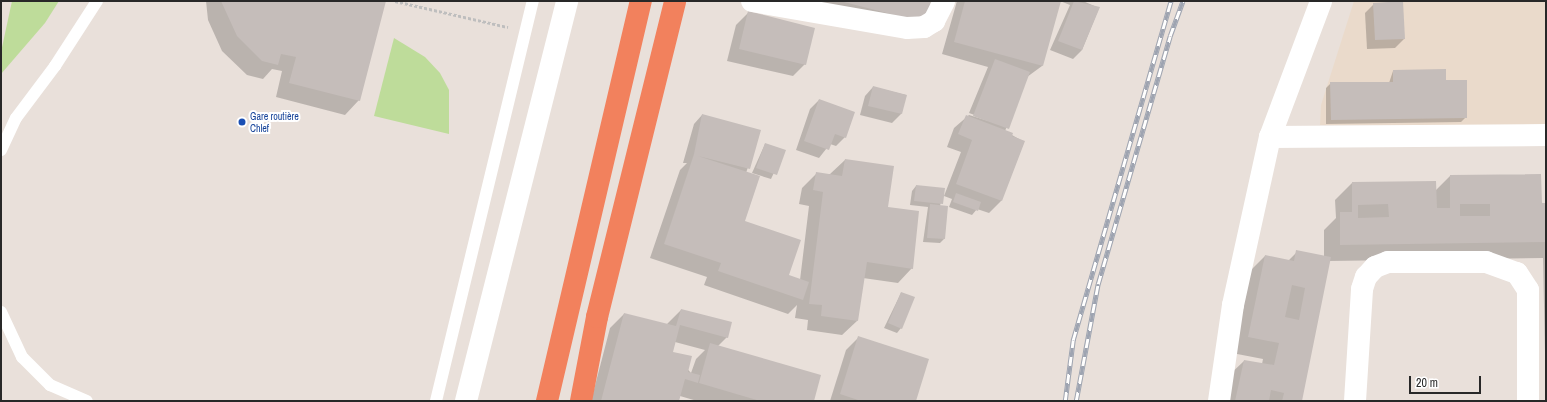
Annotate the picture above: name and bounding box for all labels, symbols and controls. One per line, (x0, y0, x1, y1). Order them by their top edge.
place label: Gare routière Chlef (250, 110, 299, 134)
marker: Gare routière Chlef (237, 117, 247, 127)
scale bar (1411, 368, 1483, 394)
text: 20 m (1416, 375, 1438, 391)

